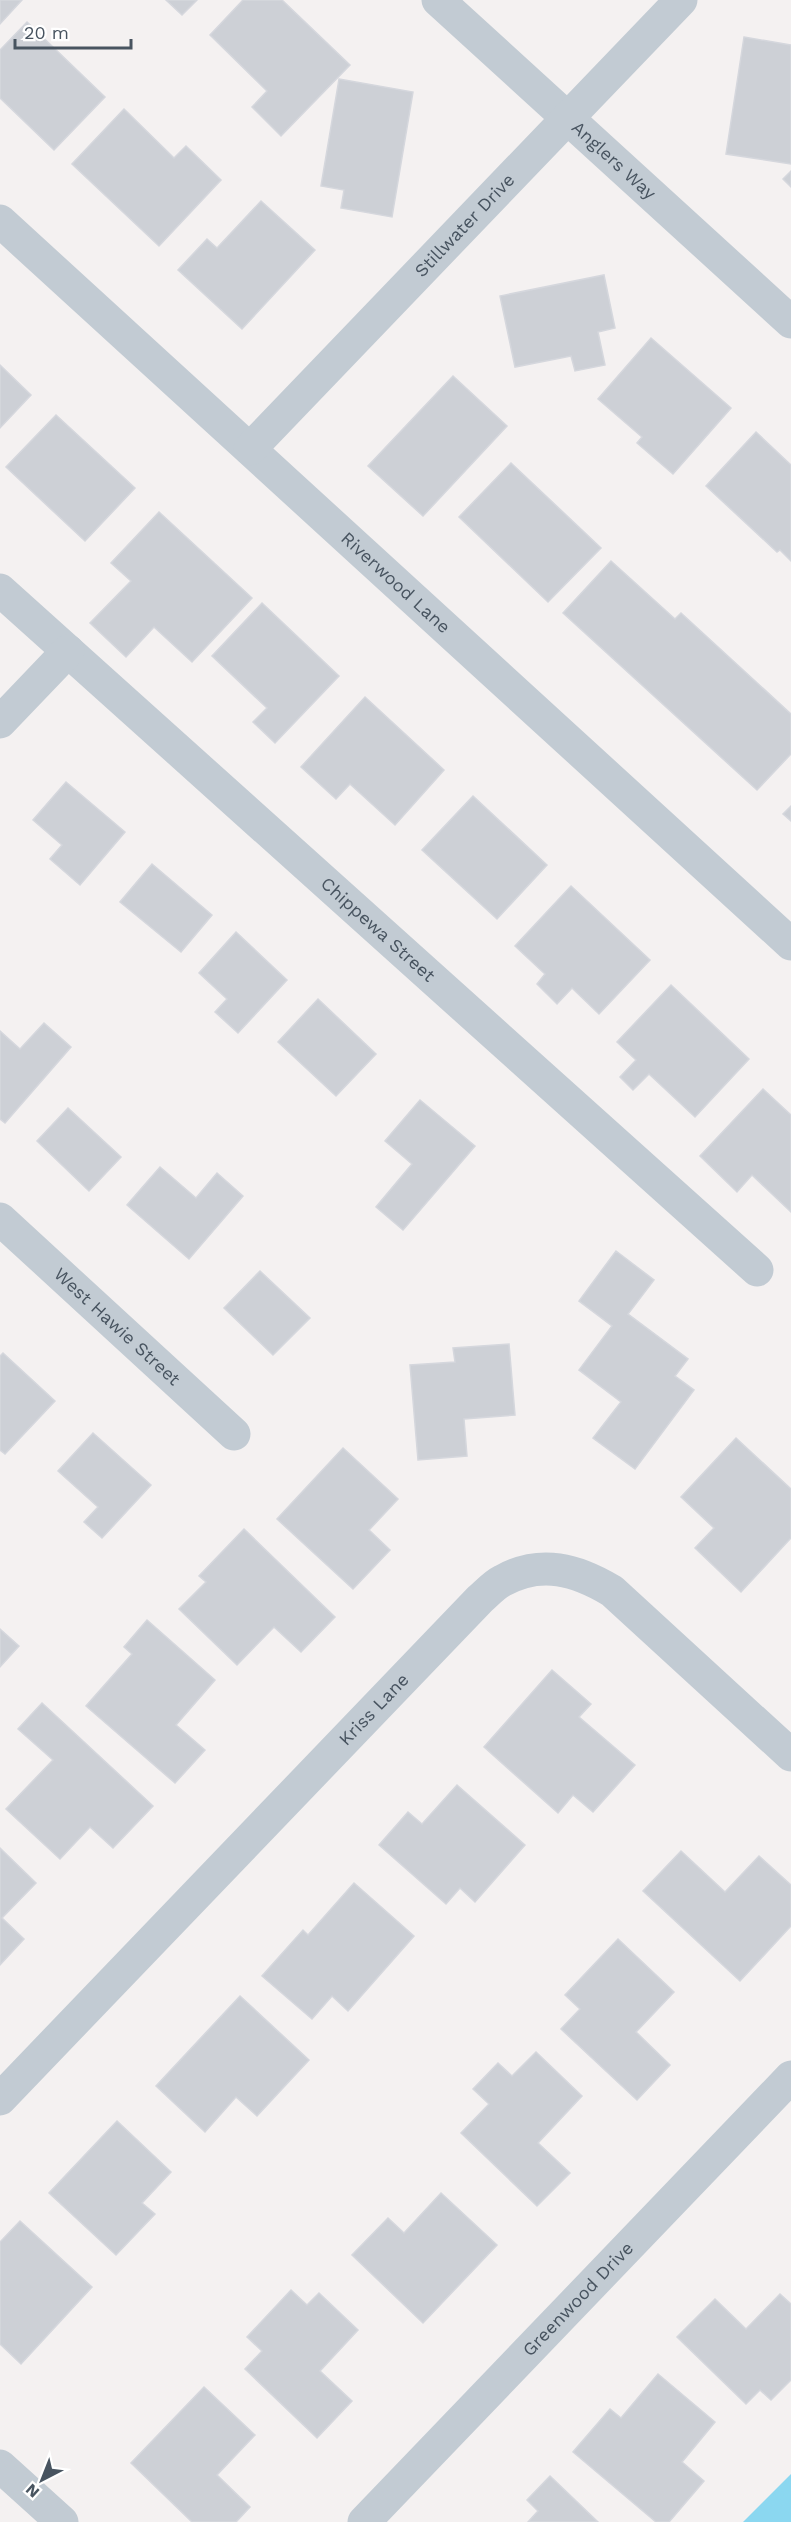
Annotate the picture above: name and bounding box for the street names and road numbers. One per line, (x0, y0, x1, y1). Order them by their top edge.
street label: Anglers Way (568, 116, 661, 204)
street label: Stillwater Drive (410, 169, 519, 281)
street label: Riverwood Lane (337, 527, 455, 637)
street label: Chippewa Street (317, 872, 440, 986)
street label: West Hawie Street (50, 1263, 185, 1390)
street label: Kriss Lane (334, 1669, 413, 1749)
street label: Greenwood Drive (518, 2237, 637, 2360)

